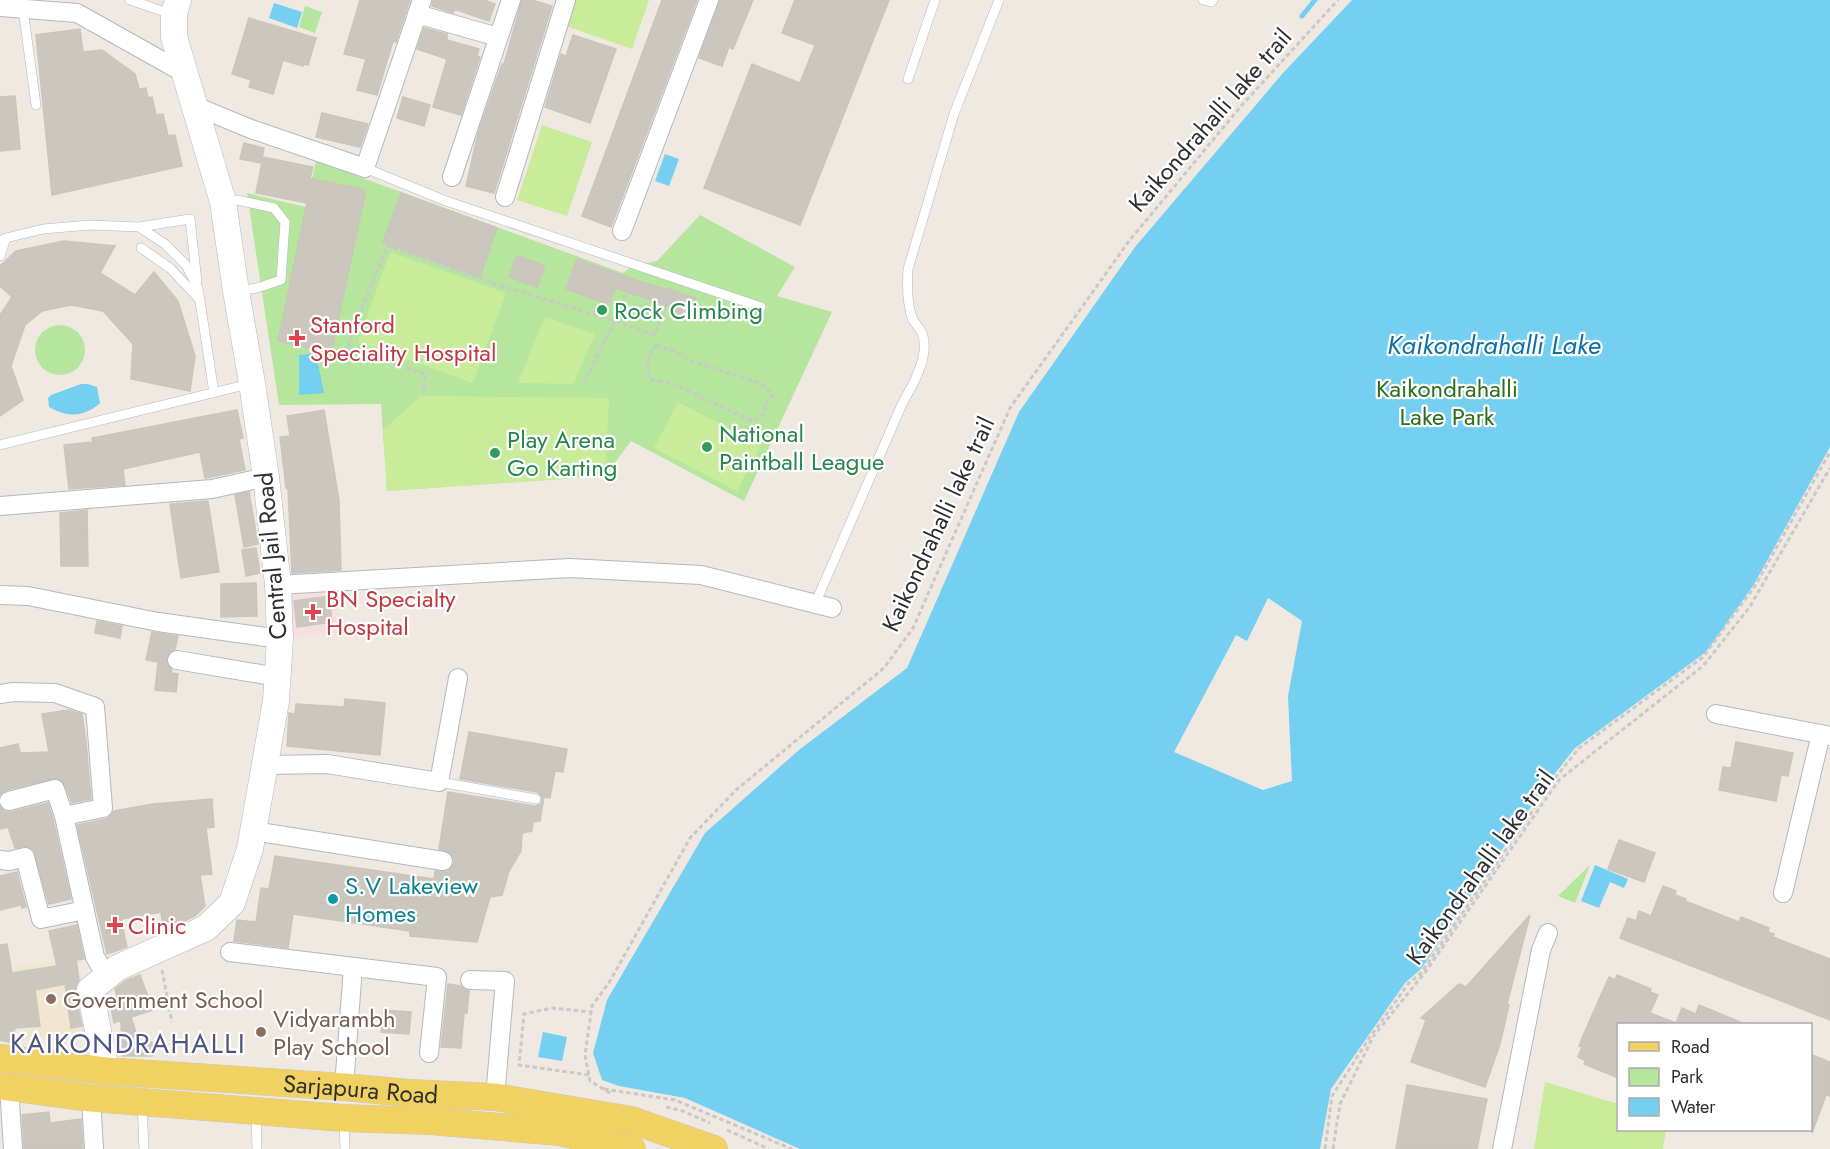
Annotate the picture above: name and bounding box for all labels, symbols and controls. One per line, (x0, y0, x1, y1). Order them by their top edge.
street label: Kaikondrahalli lake trail (1120, 20, 1300, 220)
place label: Rock Climbing (614, 293, 763, 328)
marker: Rock Climbing (595, 303, 609, 317)
place label: Stanford Speciality Hospital (310, 307, 496, 370)
water label: Kaikondrahalli Lake (1387, 326, 1601, 364)
marker: Stanford Speciality Hospital (288, 329, 306, 347)
park label: Kaikondrahalli Lake Park (1376, 371, 1518, 434)
street label: Kaikondrahalli lake trail (873, 411, 1003, 637)
place label: National Paintball League (719, 416, 884, 479)
place label: Play Arena Go Karting (507, 422, 618, 485)
marker: National Paintball League (700, 440, 714, 454)
marker: Play Arena Go Karting (488, 446, 502, 460)
street label: Central Jail Road (246, 471, 296, 641)
place label: BN Specialty Hospital (326, 581, 456, 644)
marker: BN Specialty Hospital (304, 603, 322, 621)
street label: Kaikondrahalli lake trail (1397, 762, 1563, 972)
place label: S.V Lakeview Homes (345, 868, 479, 931)
marker: S.V Lakeview Homes (326, 892, 340, 906)
place label: Clinic (128, 908, 187, 943)
marker: Clinic (106, 916, 124, 934)
place label: Government School (63, 982, 263, 1017)
marker: Government School (44, 992, 58, 1006)
place label: Vidyarambh Play School (273, 1001, 396, 1064)
legend (1617, 1023, 1812, 1131)
district label: KAIKONDRAHALLI (10, 1024, 246, 1063)
marker: Vidyarambh Play School (254, 1025, 268, 1039)
text: Road (1671, 1034, 1710, 1060)
text: Park (1671, 1064, 1703, 1090)
street label: Sarjapura Road (282, 1065, 439, 1112)
text: Water (1671, 1094, 1716, 1120)

